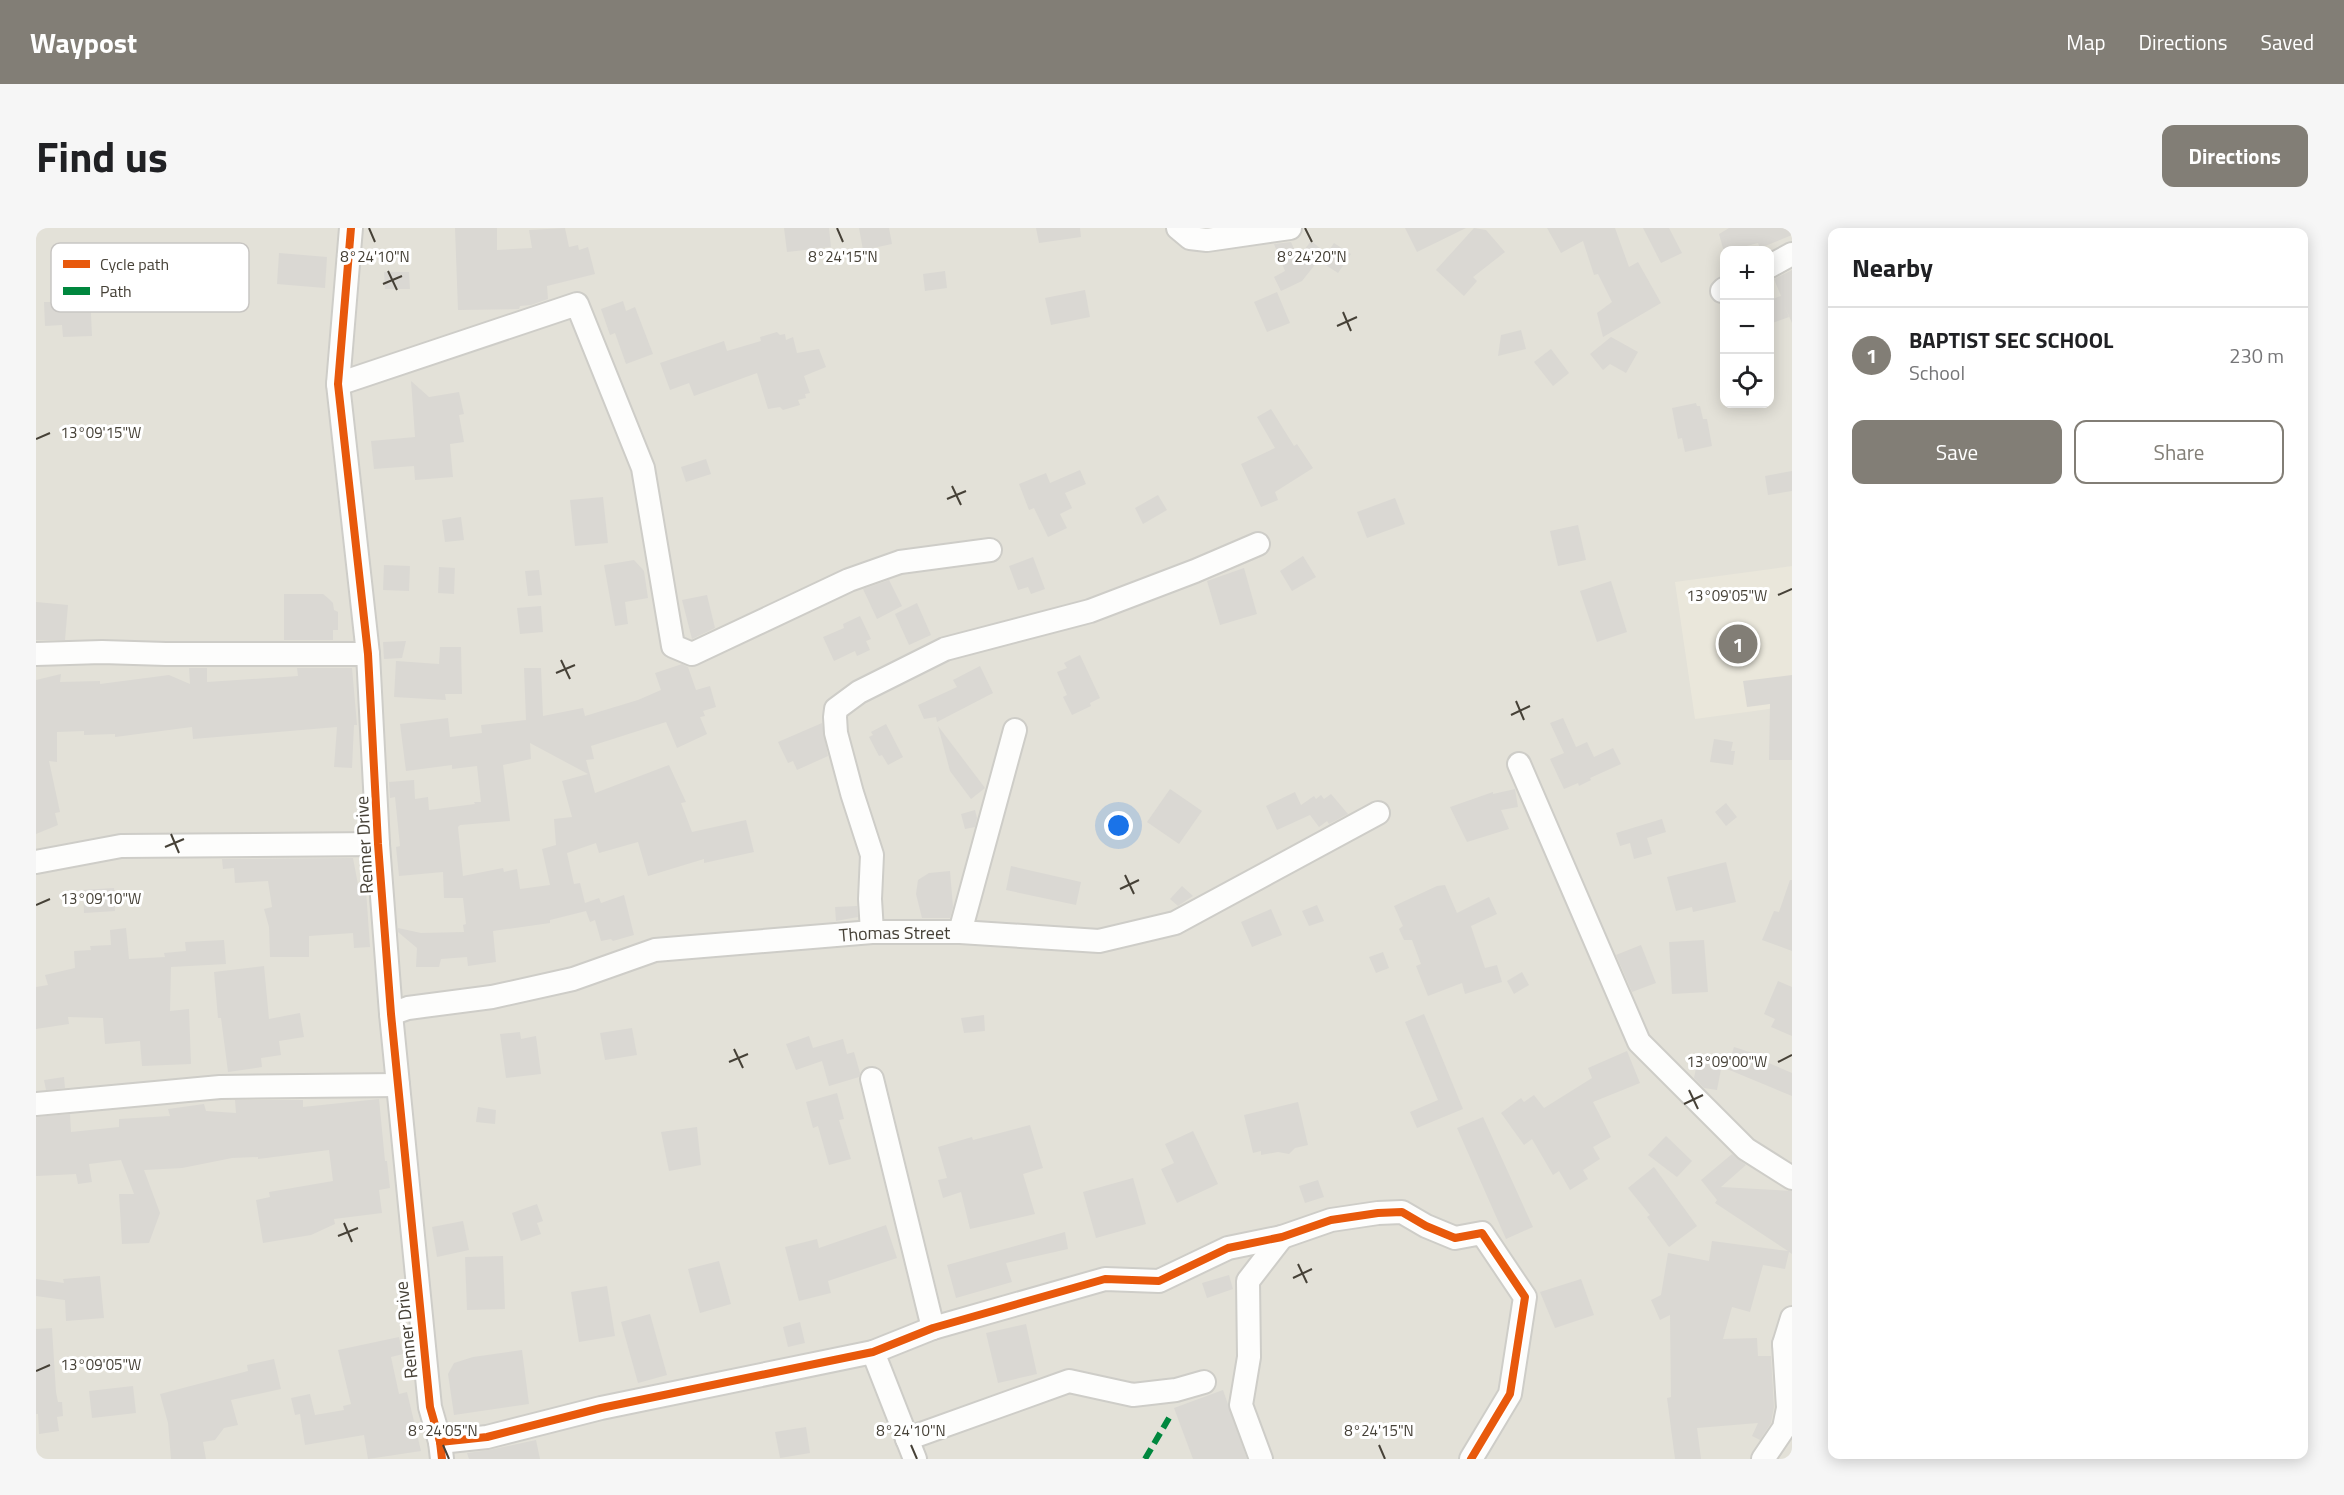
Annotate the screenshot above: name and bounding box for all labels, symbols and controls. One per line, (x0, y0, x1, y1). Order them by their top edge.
text: Waypost (30, 21, 137, 64)
text: Map (2066, 26, 2106, 58)
text: Directions (2139, 26, 2228, 58)
text: Saved (2261, 26, 2314, 58)
text: Find us (36, 124, 168, 188)
button: Directions (2162, 125, 2308, 187)
legend (51, 243, 249, 312)
text: 8°24'10"N (340, 245, 410, 268)
text: 8°24'15"N (808, 245, 878, 268)
text: 8°24'20"N (1277, 245, 1347, 268)
map controls (1720, 246, 1774, 408)
button: + (1720, 246, 1774, 300)
text: Nearby (1852, 248, 1933, 287)
text: Cycle path (100, 252, 169, 276)
text: Path (100, 279, 132, 303)
button: − (1720, 300, 1774, 354)
text: BAPTIST SEC SCHOOL (1909, 323, 2113, 357)
text: 1 (1866, 340, 1877, 371)
text: 230 m (2229, 340, 2284, 371)
button: locate (1720, 354, 1774, 408)
text: School (1909, 357, 1965, 388)
button: Save (1852, 420, 2062, 484)
button: Share (2074, 420, 2284, 484)
text: 13°09'15"W (61, 421, 141, 444)
text: 13°09'05"W (1687, 584, 1767, 607)
pin: 1 (1718, 622, 1758, 666)
street label: Renner Drive (348, 795, 380, 895)
your location (1104, 811, 1133, 840)
text: 13°09'10"W (61, 887, 141, 910)
street label: Thomas Street (838, 919, 951, 948)
text: 13°09'00"W (1687, 1050, 1767, 1073)
street label: Renner Drive (387, 1280, 425, 1380)
text: 13°09'05"W (61, 1353, 141, 1376)
text: 8°24'05"N (408, 1419, 478, 1442)
text: 8°24'10"N (876, 1419, 946, 1442)
text: 8°24'15"N (1344, 1419, 1414, 1442)

